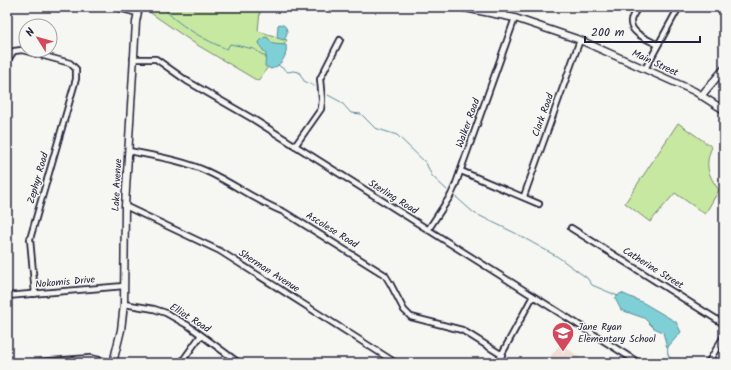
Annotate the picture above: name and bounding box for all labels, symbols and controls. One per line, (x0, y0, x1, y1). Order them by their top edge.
north arrow (18, 18, 58, 58)
scale bar (585, 18, 700, 44)
text: 200 m (591, 23, 625, 42)
text: N (22, 24, 40, 41)
street label: Main Street (629, 45, 681, 81)
street label: Clark Road (528, 90, 559, 139)
street label: Walker Road (452, 95, 485, 150)
street label: Zephyr Road (23, 149, 53, 206)
street label: Lake Avenue (108, 158, 126, 212)
street label: Sterling Road (365, 175, 422, 219)
street label: Ascolese Road (303, 208, 362, 253)
street label: Catherine Street (619, 243, 687, 293)
street label: Sherman Avenue (235, 245, 303, 297)
street label: Nokomis Drive (34, 271, 96, 293)
street label: Elliot Road (166, 299, 214, 337)
place label: Jane Ryan Elementary School (578, 319, 656, 347)
school or university icon: Jane Ryan Elementary School (550, 320, 576, 353)

